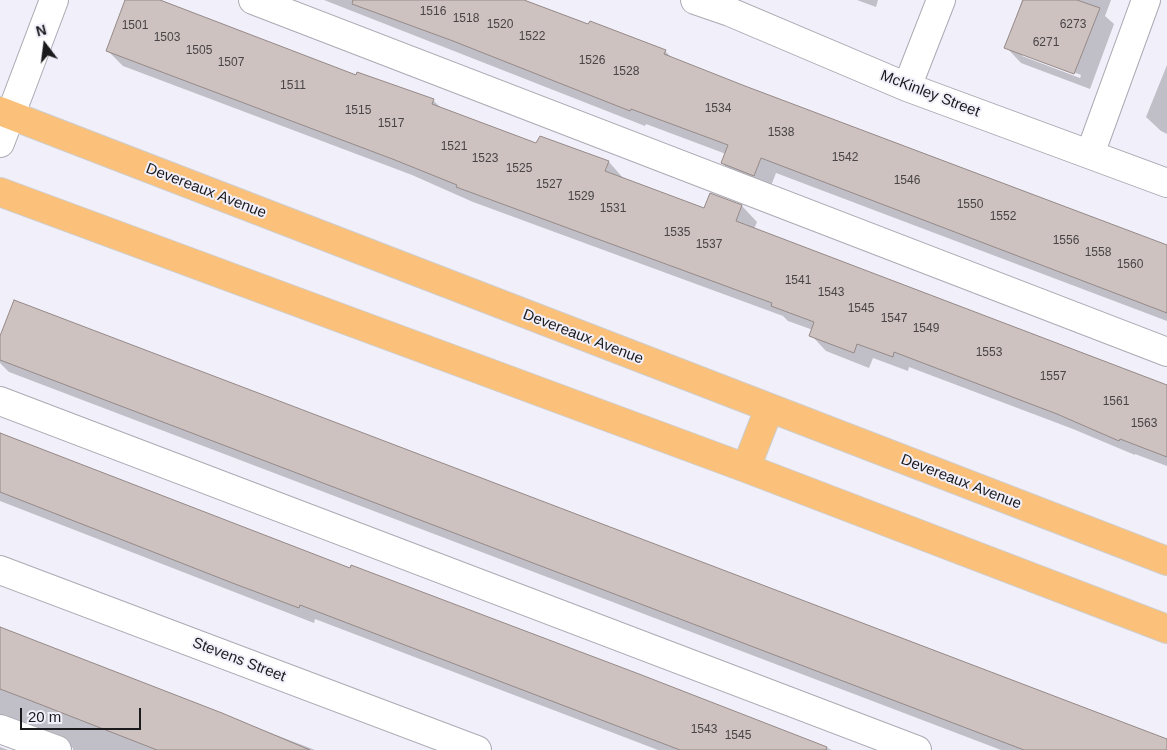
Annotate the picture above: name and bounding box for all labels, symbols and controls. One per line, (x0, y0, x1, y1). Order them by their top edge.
house number: 1516 (420, 5, 446, 19)
house number: 1518 (453, 12, 479, 26)
house number: 1520 (487, 18, 513, 32)
house number: 6273 (1060, 18, 1086, 32)
house number: 1501 (122, 19, 148, 33)
north arrow (20, 20, 70, 70)
text: N (34, 21, 48, 40)
house number: 1522 (519, 30, 545, 44)
house number: 1503 (154, 31, 180, 45)
house number: 6271 (1033, 36, 1059, 50)
house number: 1505 (186, 44, 212, 58)
house number: 1526 (579, 54, 605, 68)
house number: 1507 (218, 56, 244, 70)
house number: 1528 (613, 65, 639, 79)
street label: McKinley Street (878, 67, 982, 121)
house number: 1511 (280, 79, 306, 93)
house number: 1534 (705, 102, 731, 116)
house number: 1515 (345, 104, 371, 118)
house number: 1517 (378, 117, 404, 131)
house number: 1538 (768, 126, 794, 140)
house number: 1521 (441, 140, 467, 154)
house number: 1542 (832, 151, 858, 165)
house number: 1523 (472, 152, 498, 166)
street label: Devereaux Avenue (143, 160, 269, 222)
house number: 1525 (506, 162, 532, 176)
house number: 1546 (894, 174, 920, 188)
house number: 1527 (536, 178, 562, 192)
house number: 1529 (568, 190, 594, 204)
house number: 1550 (957, 198, 983, 212)
house number: 1531 (600, 202, 626, 216)
house number: 1552 (990, 210, 1016, 224)
house number: 1535 (664, 226, 690, 240)
house number: 1556 (1053, 234, 1079, 248)
house number: 1537 (696, 238, 722, 252)
house number: 1558 (1085, 246, 1111, 260)
house number: 1560 (1117, 258, 1143, 272)
house number: 1541 (785, 274, 811, 288)
house number: 1543 (818, 286, 844, 300)
house number: 1545 (848, 302, 874, 316)
street label: Devereaux Avenue (520, 306, 646, 368)
house number: 1547 (881, 312, 907, 326)
house number: 1549 (913, 322, 939, 336)
house number: 1553 (976, 346, 1002, 360)
house number: 1557 (1040, 370, 1066, 384)
house number: 1561 (1103, 395, 1129, 409)
house number: 1563 (1131, 417, 1157, 431)
street label: Devereaux Avenue (898, 451, 1024, 513)
street label: Stevens Street (190, 634, 288, 686)
scale bar (22, 698, 144, 730)
text: 20 m (28, 708, 61, 725)
house number: 1543 (691, 723, 717, 737)
house number: 1545 (725, 729, 751, 743)

